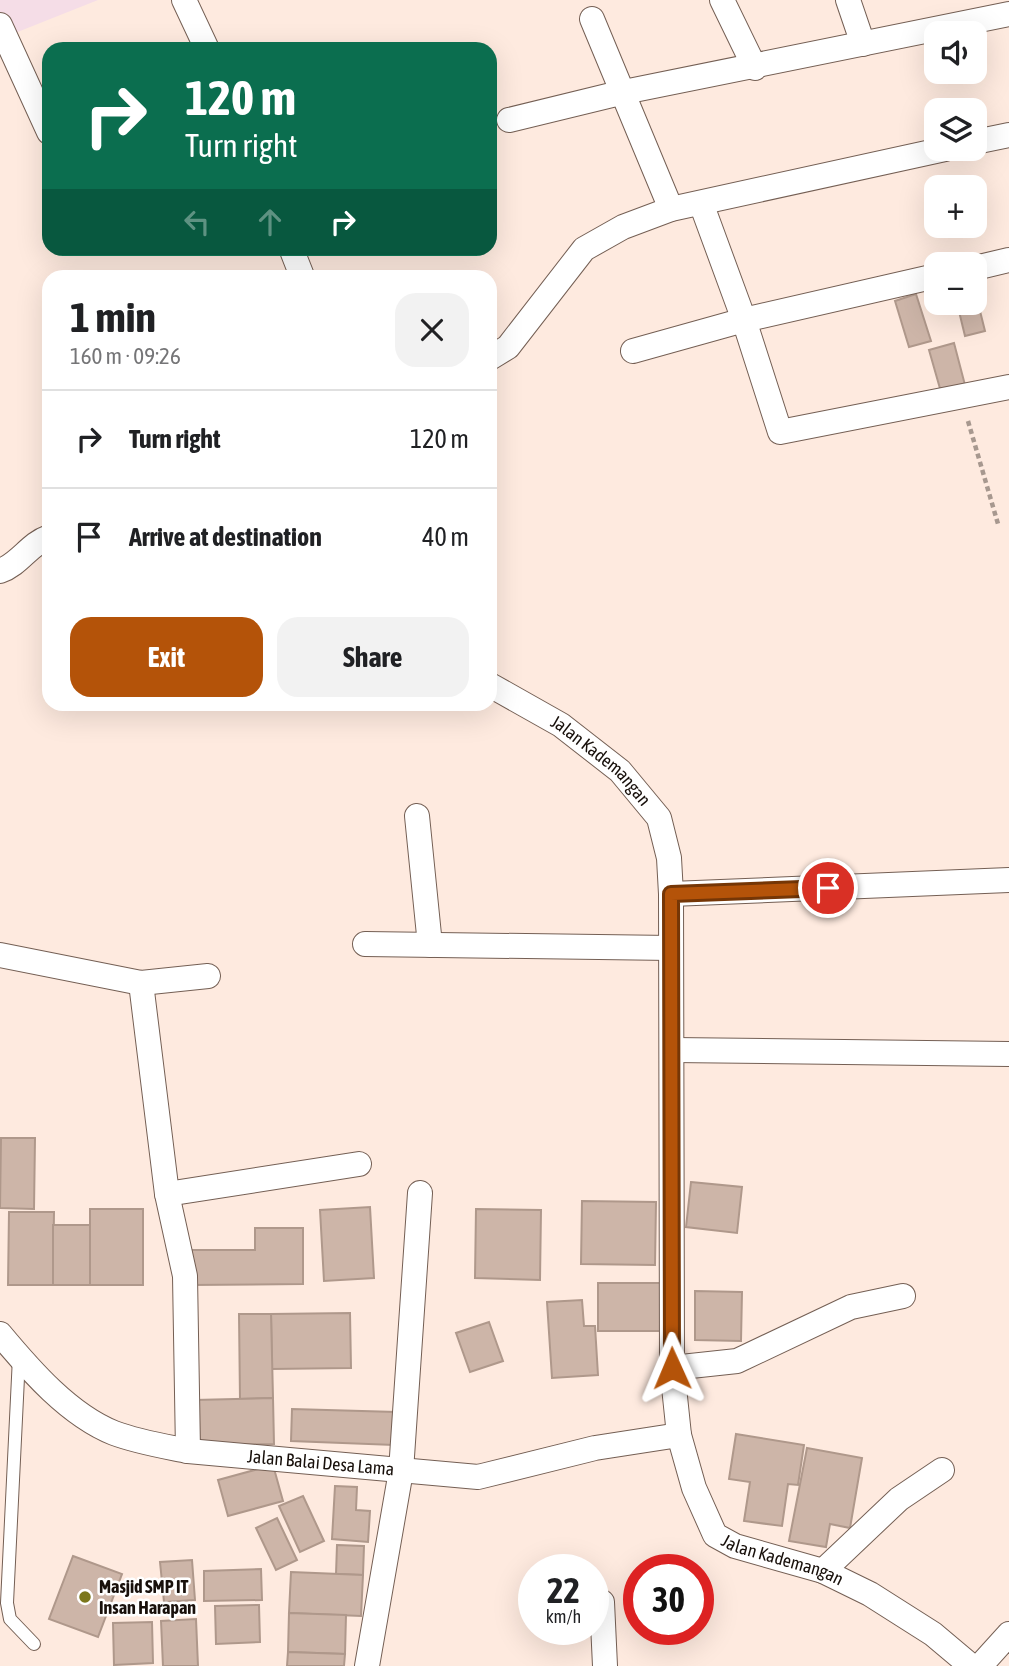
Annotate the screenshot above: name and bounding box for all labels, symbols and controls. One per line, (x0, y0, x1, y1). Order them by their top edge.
map controls (924, 21, 987, 315)
button: sound (924, 21, 987, 84)
text: 120 m (185, 69, 296, 125)
icon: right (70, 70, 161, 161)
button: layers (924, 98, 987, 161)
text: Turn right (185, 127, 298, 164)
button: + (924, 175, 987, 238)
icon: left (178, 203, 216, 241)
icon: ahead (251, 203, 289, 241)
icon: right (324, 203, 362, 241)
button: − (924, 252, 987, 315)
text: 1 min (70, 293, 156, 341)
button: close (395, 293, 469, 367)
text: 160 m · 09:26 (70, 343, 181, 369)
icon: right (70, 420, 108, 458)
text: Turn right (129, 424, 220, 454)
text: 120 m (410, 424, 469, 454)
icon: arrive (70, 518, 108, 556)
text: Arrive at destination (129, 522, 322, 552)
text: 40 m (422, 522, 469, 552)
button: Exit (70, 617, 263, 697)
button: Share (277, 617, 469, 697)
street label: Jalan Kademangan (548, 711, 655, 810)
pin (798, 858, 858, 918)
icon: arrive (809, 869, 847, 907)
position arrow (635, 1331, 709, 1405)
street label: Jalan Balai Desa Lama (246, 1445, 395, 1479)
street label: Jalan Kademangan (718, 1530, 847, 1589)
speed limit sign: 30 (623, 1554, 714, 1645)
text: 22 (547, 1570, 580, 1610)
place label: Masjid SMP IT Insan Harapan (99, 1576, 196, 1618)
marker: Masjid SMP IT Insan Harapan (77, 1589, 93, 1605)
text: km/h (546, 1606, 581, 1627)

